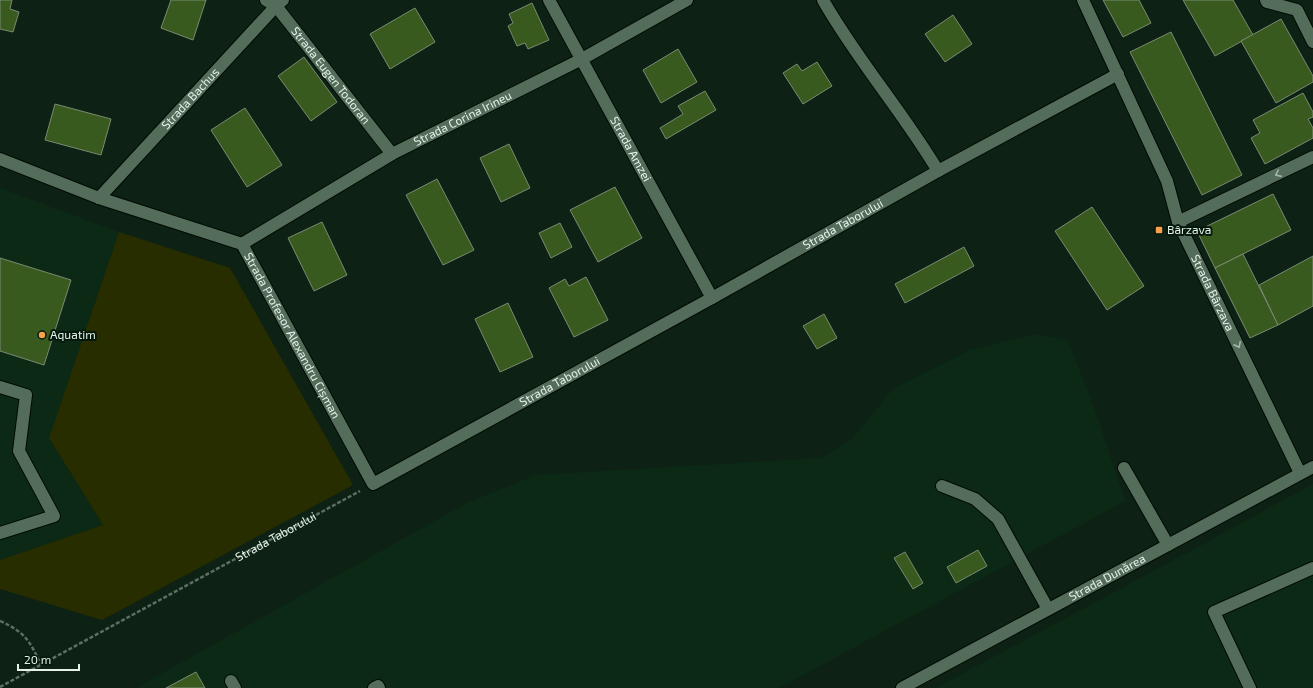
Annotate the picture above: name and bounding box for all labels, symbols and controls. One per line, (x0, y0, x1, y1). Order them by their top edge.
street label: Strada Eugen Todoran (289, 24, 374, 126)
street label: Strada Bachus (158, 64, 222, 132)
street label: Strada Corina Irineu (411, 87, 514, 148)
street label: Strada Amzei (608, 114, 655, 184)
one-way arrow (1274, 169, 1282, 177)
street label: Strada Taborului (800, 195, 885, 252)
place label: Bârzava (1167, 222, 1211, 236)
marker: Bârzava (1154, 225, 1164, 235)
street label: Strada Profesor Alexandru Cișman (242, 250, 344, 421)
street label: Strada Bârzava (1189, 252, 1238, 333)
place label: Aquatim (50, 327, 96, 341)
marker: Aquatim (37, 330, 47, 340)
one-way arrow (1233, 341, 1241, 348)
street label: Strada Taborului (517, 353, 602, 408)
street label: Strada Taborului (233, 508, 318, 564)
street label: Strada Dunărea (1066, 550, 1147, 603)
scale bar (18, 646, 79, 672)
text: 20 m (24, 652, 51, 666)

